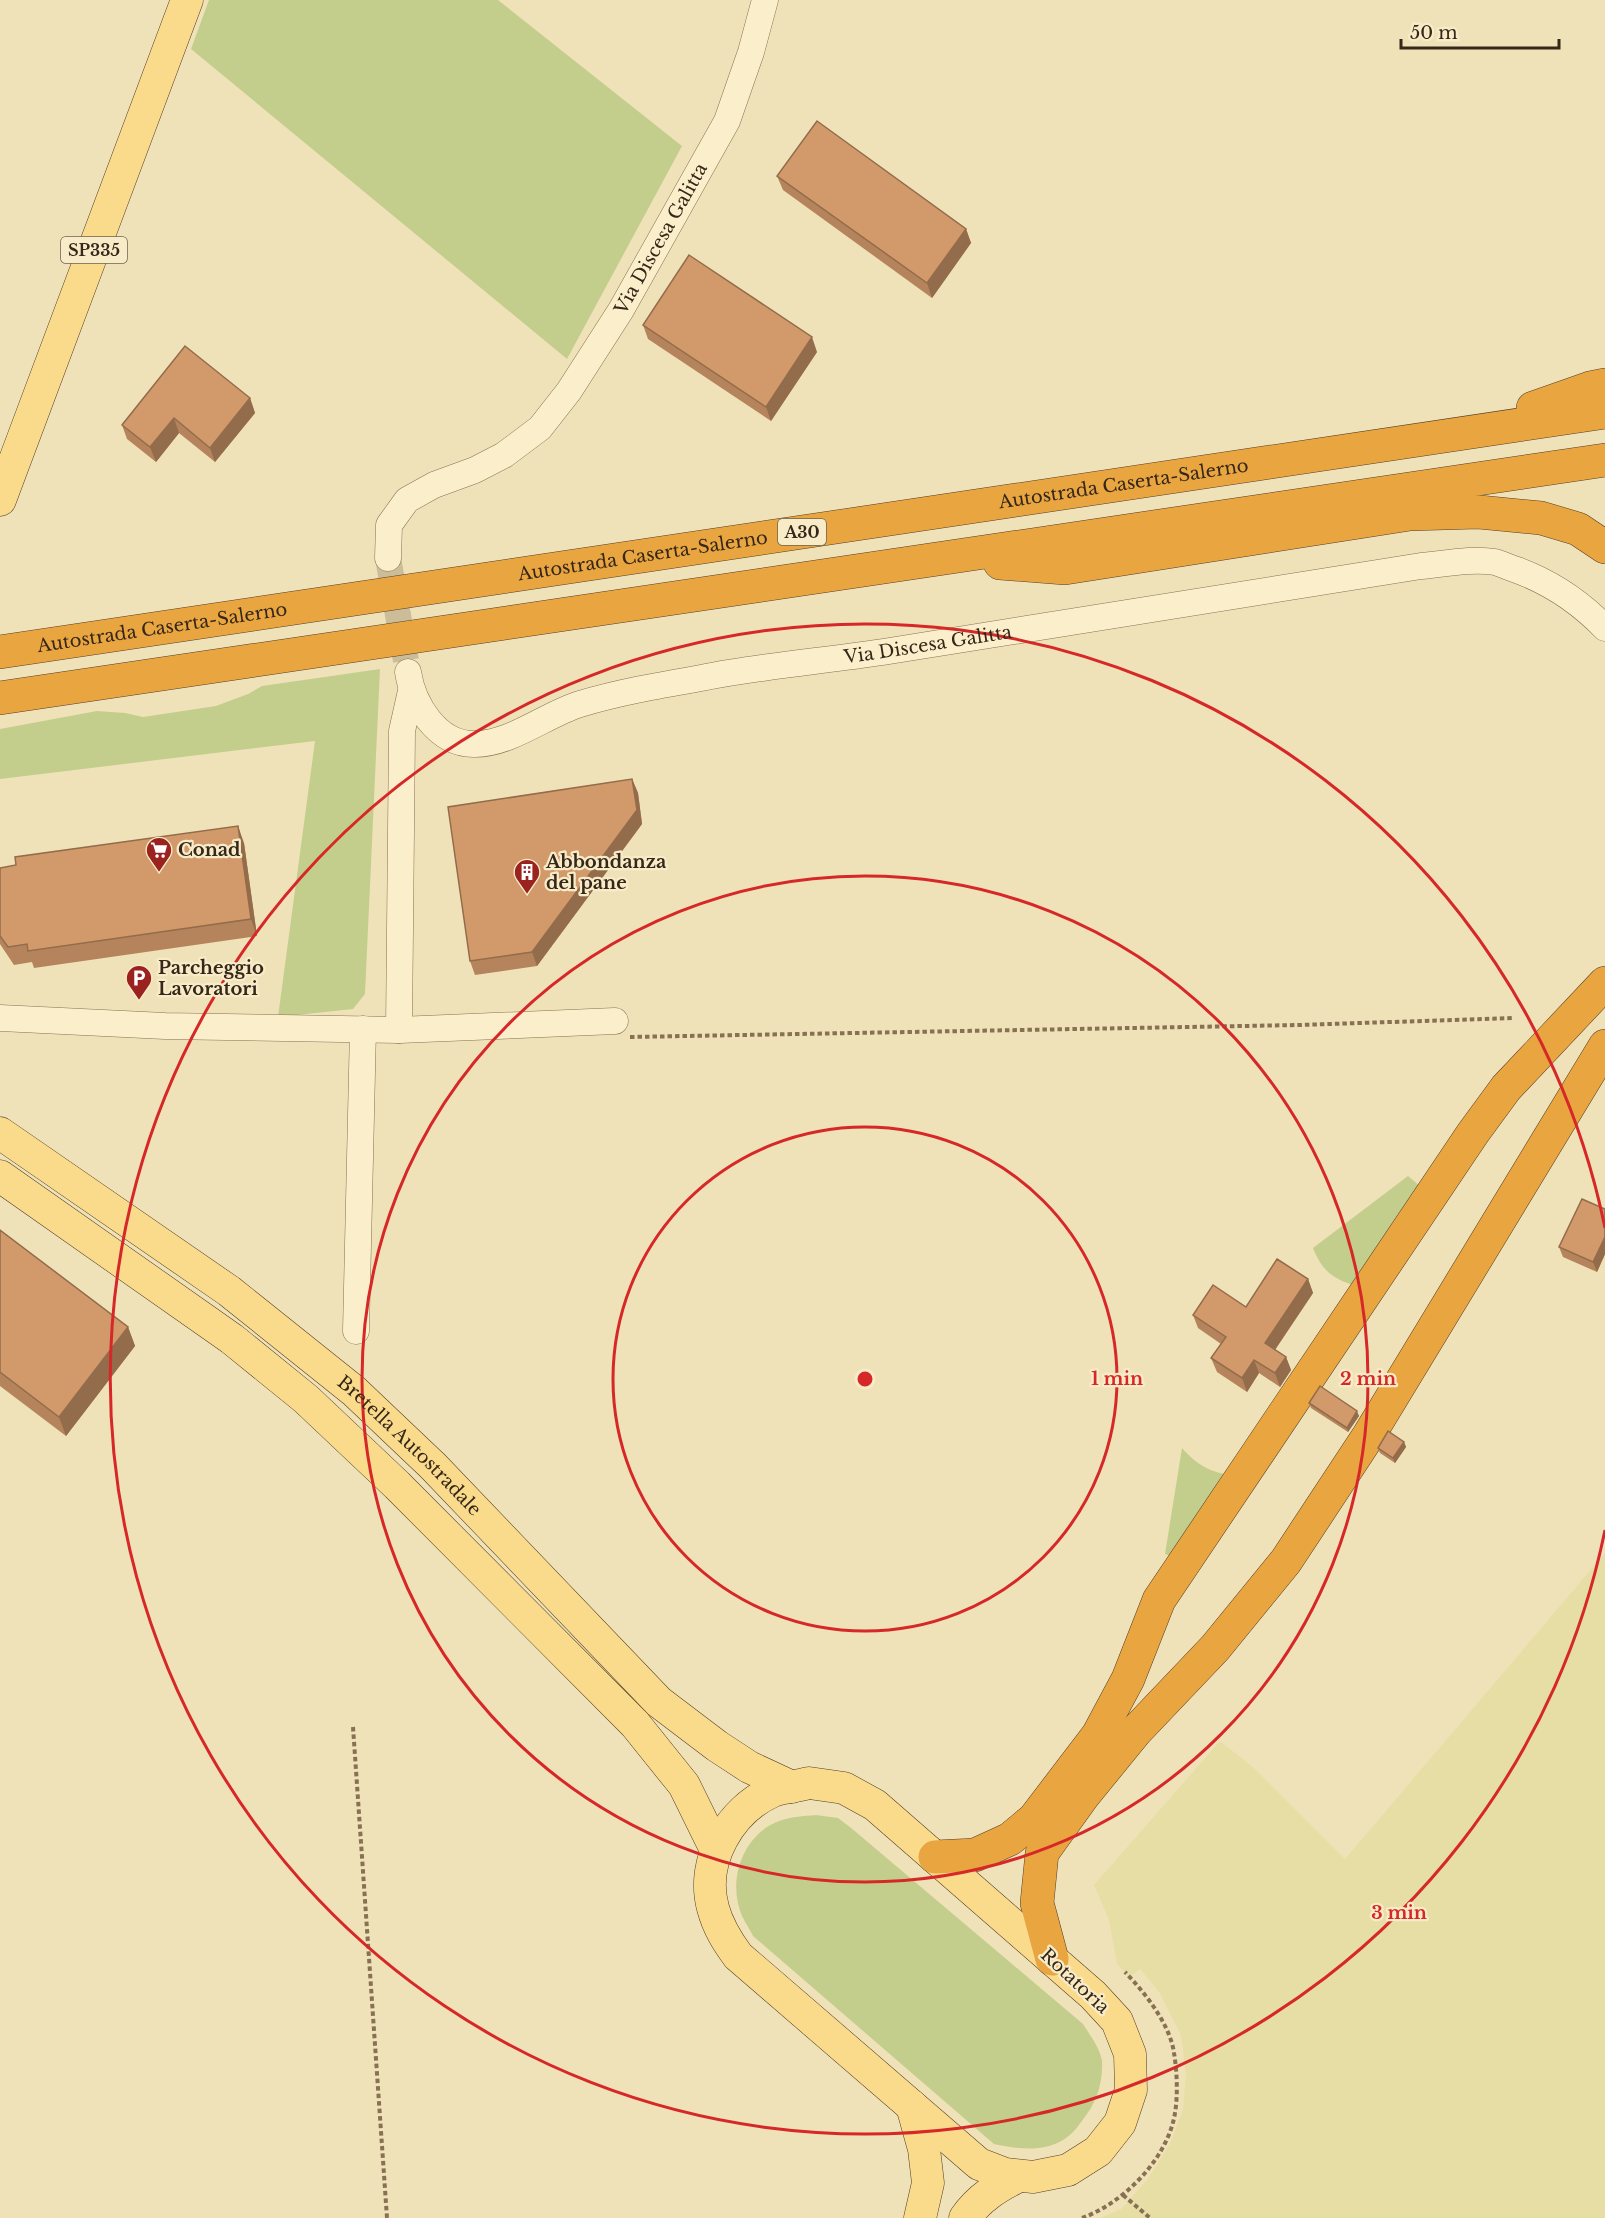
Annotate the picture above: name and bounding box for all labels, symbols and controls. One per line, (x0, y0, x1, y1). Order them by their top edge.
scale bar (1401, 12, 1558, 50)
text: 50 m (1410, 22, 1458, 44)
street label: Via Discesa Galitta (609, 159, 712, 319)
road number: SP335 (61, 237, 127, 263)
street label: Autostrada Caserta-Salerno (996, 454, 1250, 514)
road number: A30 (778, 519, 826, 545)
street label: Autostrada Caserta-Salerno (515, 526, 769, 586)
street label: Autostrada Caserta-Salerno (35, 598, 289, 657)
street label: Via Discesa Galitta (841, 621, 1013, 668)
supermarket icon: Conad (144, 835, 174, 873)
place label: Conad (178, 839, 241, 861)
place label: Abbondanza del pane (545, 851, 667, 894)
building icon: Abbondanza del pane (512, 857, 542, 895)
place label: Parcheggio Lavoratori (158, 957, 264, 1000)
parking icon: Parcheggio Lavoratori (124, 963, 154, 1001)
text: 1 min (1091, 1368, 1143, 1390)
text: 2 min (1340, 1368, 1396, 1390)
centre of rings (855, 1369, 875, 1389)
street label: Bretella Autostradale (333, 1371, 486, 1520)
text: 3 min (1371, 1902, 1427, 1924)
street label: Rotatoria (1036, 1944, 1114, 2018)

